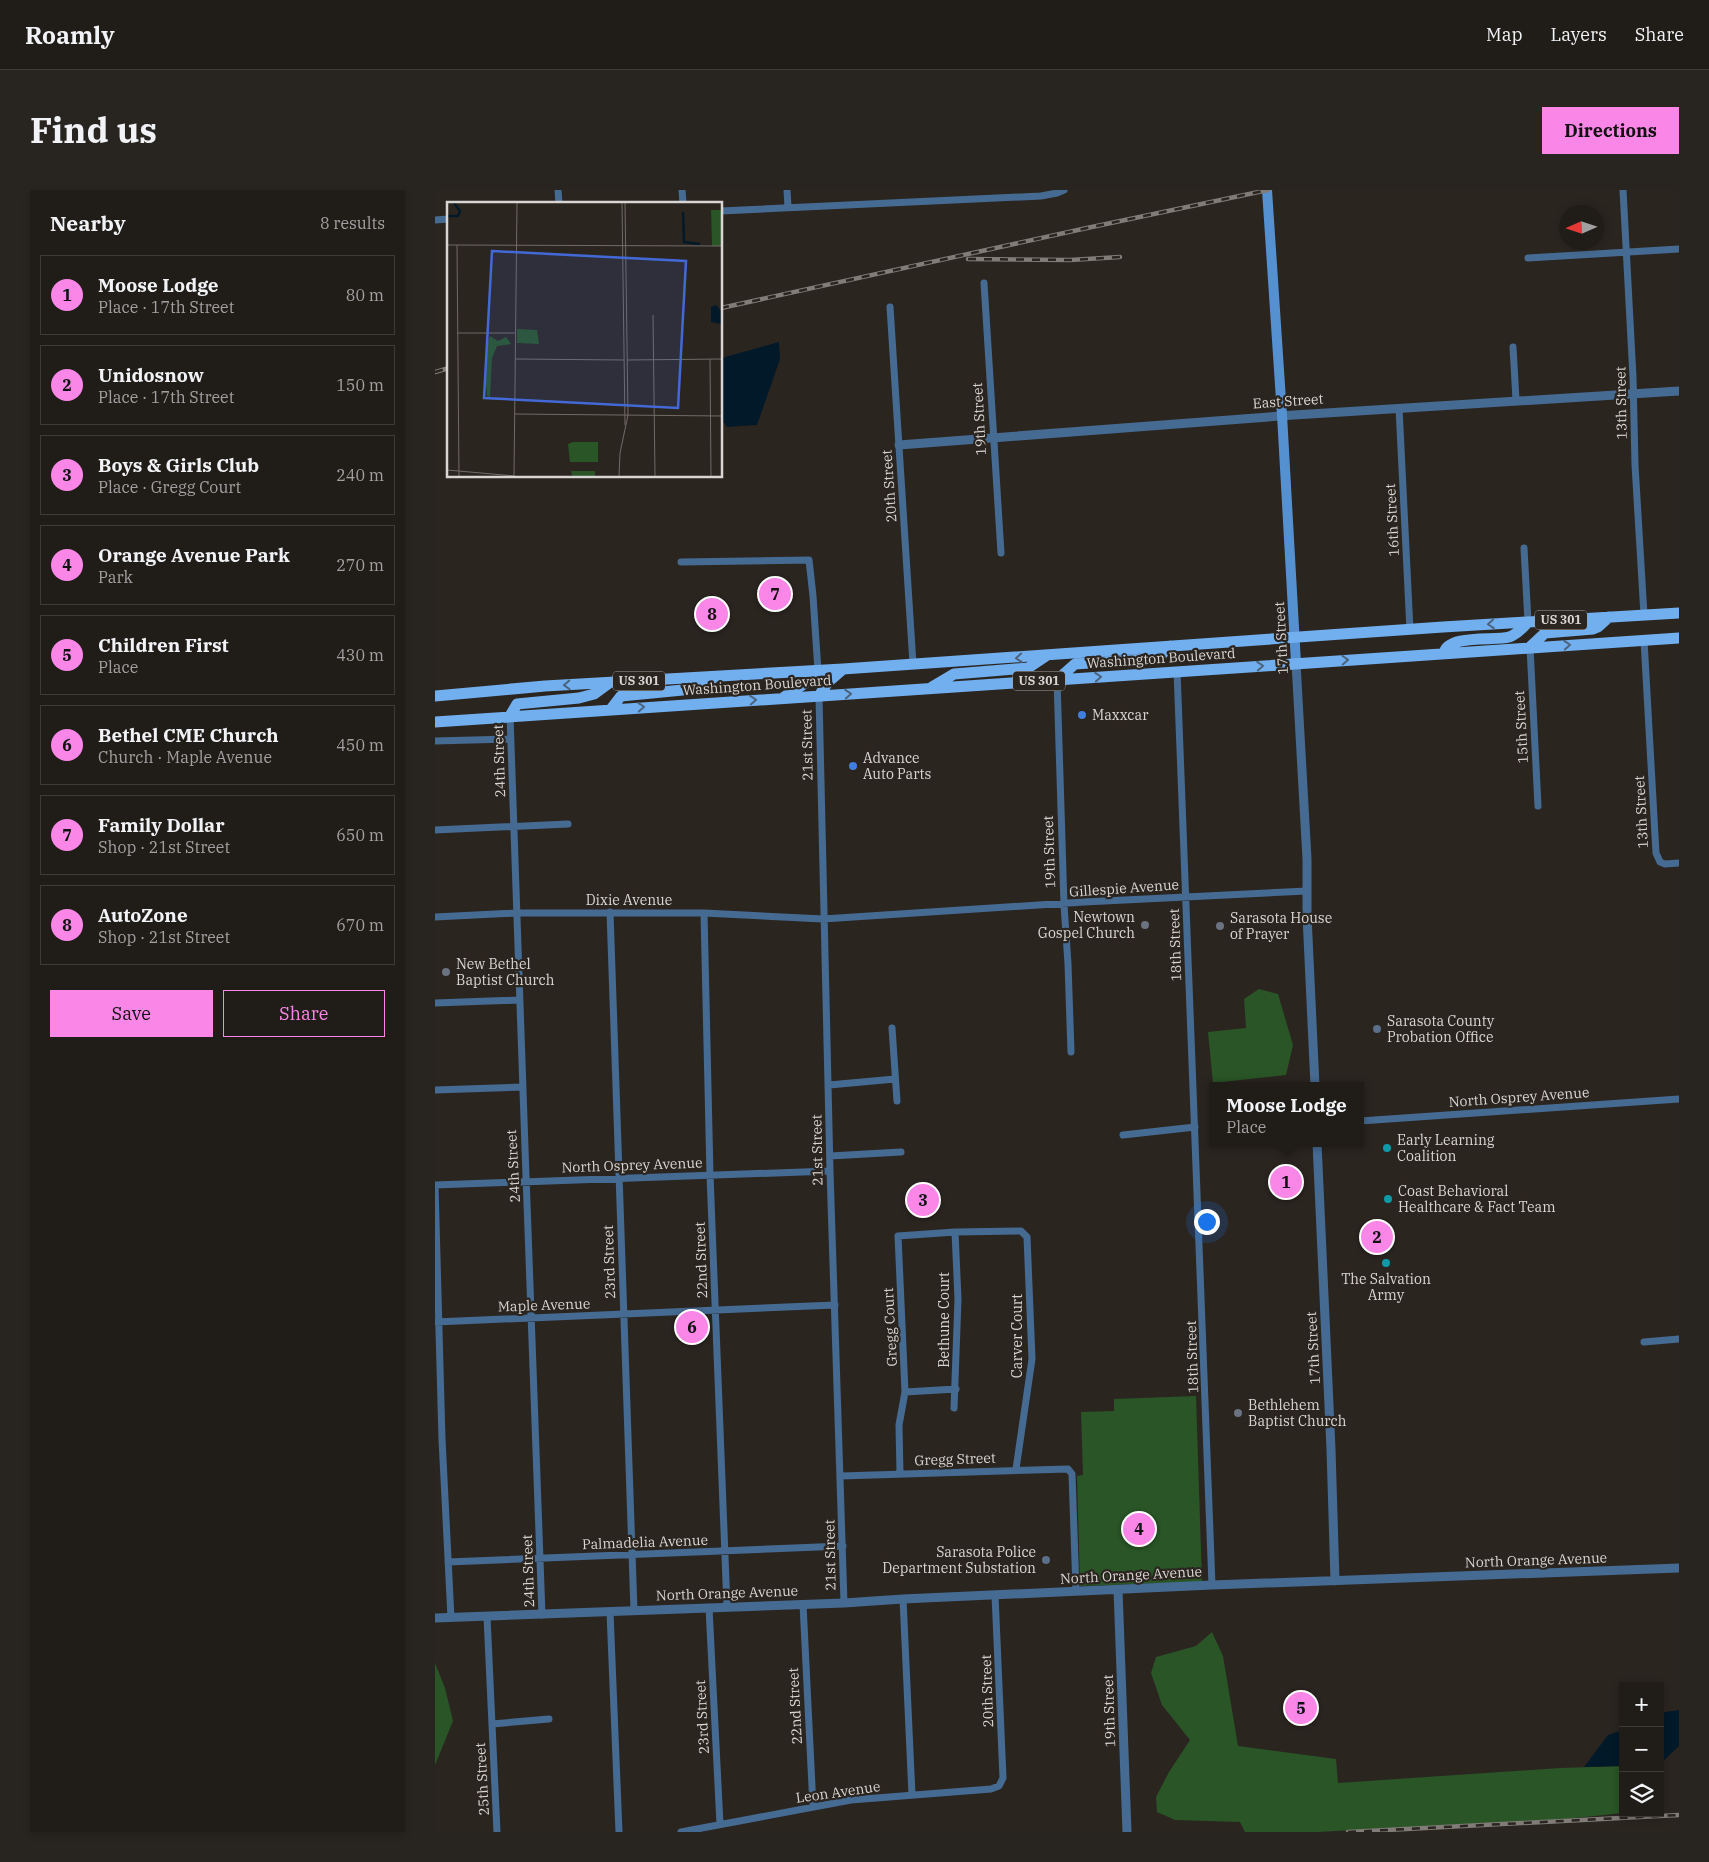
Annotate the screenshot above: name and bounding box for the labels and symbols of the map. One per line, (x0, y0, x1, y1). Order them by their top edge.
inset map (447, 202, 723, 478)
north arrow (1559, 205, 1604, 250)
street label: 13th Street (1611, 366, 1631, 440)
street label: 19th Street (968, 382, 990, 456)
street label: East Street (1252, 390, 1324, 412)
street label: 20th Street (877, 449, 901, 523)
street label: 16th Street (1381, 483, 1403, 557)
pin: 7 (759, 575, 791, 613)
pin: 8 (696, 595, 728, 633)
street label: 17th Street (1270, 601, 1292, 675)
road number: US 301 (1535, 610, 1587, 630)
one-way arrow (1486, 619, 1494, 630)
one-way arrow (1564, 639, 1572, 650)
street label: Washington Boulevard (1086, 644, 1237, 672)
one-way arrow (1015, 652, 1023, 663)
one-way arrow (1341, 654, 1349, 665)
one-way arrow (1256, 660, 1264, 671)
street label: Washington Boulevard (682, 671, 833, 699)
road number: US 301 (613, 672, 665, 691)
road number: US 301 (1013, 672, 1065, 691)
one-way arrow (1094, 672, 1102, 683)
one-way arrow (563, 679, 571, 690)
one-way arrow (845, 688, 853, 699)
street label: 15th Street (1510, 690, 1532, 764)
one-way arrow (750, 694, 758, 705)
one-way arrow (637, 702, 645, 713)
place label: Maxxcar (1092, 706, 1149, 724)
street label: 21st Street (797, 709, 817, 781)
marker: Maxxcar (1076, 709, 1088, 721)
street label: 24th Street (489, 724, 509, 798)
place label: Advance Auto Parts (863, 749, 932, 783)
marker: Advance Auto Parts (847, 760, 859, 772)
street label: 13th Street (1630, 775, 1652, 849)
street label: 19th Street (1039, 815, 1059, 889)
street label: Gillespie Avenue (1068, 875, 1180, 901)
street label: Dixie Avenue (586, 891, 672, 909)
place label: Newtown Gospel Church (1038, 908, 1135, 942)
street label: 18th Street (1165, 908, 1185, 982)
place label: Sarasota House of Prayer (1230, 909, 1332, 943)
marker: Newtown Gospel Church (1139, 919, 1151, 931)
marker: Sarasota House of Prayer (1214, 920, 1226, 932)
place label: New Bethel Baptist Church (456, 955, 555, 989)
marker: New Bethel Baptist Church (440, 966, 452, 978)
place label: Sarasota County Probation Office (1387, 1012, 1495, 1046)
marker: Sarasota County Probation Office (1371, 1023, 1383, 1035)
street label: North Osprey Avenue (1448, 1083, 1590, 1111)
street label: 21st Street (807, 1114, 827, 1186)
street label: 24th Street (502, 1129, 524, 1203)
place label: Early Learning Coalition (1397, 1131, 1495, 1165)
marker: Early Learning Coalition (1381, 1142, 1393, 1154)
street label: North Osprey Avenue (561, 1154, 703, 1176)
pin: 1 (1270, 1163, 1302, 1201)
pin: 3 (907, 1181, 939, 1219)
place label: Coast Behavioral Healthcare & Fact Team (1398, 1182, 1556, 1216)
marker: Coast Behavioral Healthcare & Fact Team (1382, 1193, 1394, 1205)
your location (1194, 1209, 1220, 1235)
pin: 2 (1361, 1218, 1393, 1256)
street label: 22nd Street (691, 1221, 711, 1299)
street label: 23rd Street (599, 1225, 619, 1299)
marker: The Salvation Army (1380, 1257, 1392, 1269)
place label: The Salvation Army (1341, 1270, 1431, 1304)
street label: Bethune Court (935, 1272, 953, 1368)
street label: Gregg Court (879, 1287, 901, 1367)
street label: Maple Avenue (497, 1294, 591, 1316)
street label: Carver Court (1008, 1294, 1026, 1378)
pin: 6 (676, 1308, 708, 1346)
street label: 17th Street (1302, 1311, 1324, 1385)
street label: 18th Street (1182, 1320, 1202, 1394)
place label: Bethlehem Baptist Church (1248, 1396, 1347, 1430)
marker: Bethlehem Baptist Church (1232, 1407, 1244, 1419)
street label: Gregg Street (914, 1449, 996, 1469)
pin: 4 (1123, 1510, 1155, 1548)
street label: 21st Street (820, 1519, 840, 1591)
street label: Palmadelia Avenue (582, 1531, 708, 1553)
street label: 24th Street (518, 1534, 538, 1608)
place label: Sarasota Police Department Substation (882, 1543, 1036, 1577)
street label: North Orange Avenue (1465, 1549, 1607, 1571)
marker: Sarasota Police Department Substation (1040, 1554, 1052, 1566)
street label: North Orange Avenue (1059, 1562, 1203, 1588)
street label: North Orange Avenue (656, 1582, 798, 1604)
street label: 20th Street (977, 1654, 997, 1728)
street label: 22nd Street (784, 1667, 806, 1745)
street label: 19th Street (1099, 1674, 1119, 1748)
street label: 23rd Street (691, 1679, 713, 1754)
pin: 5 (1285, 1689, 1317, 1727)
street label: 25th Street (471, 1742, 493, 1816)
street label: Leon Avenue (795, 1777, 881, 1807)

